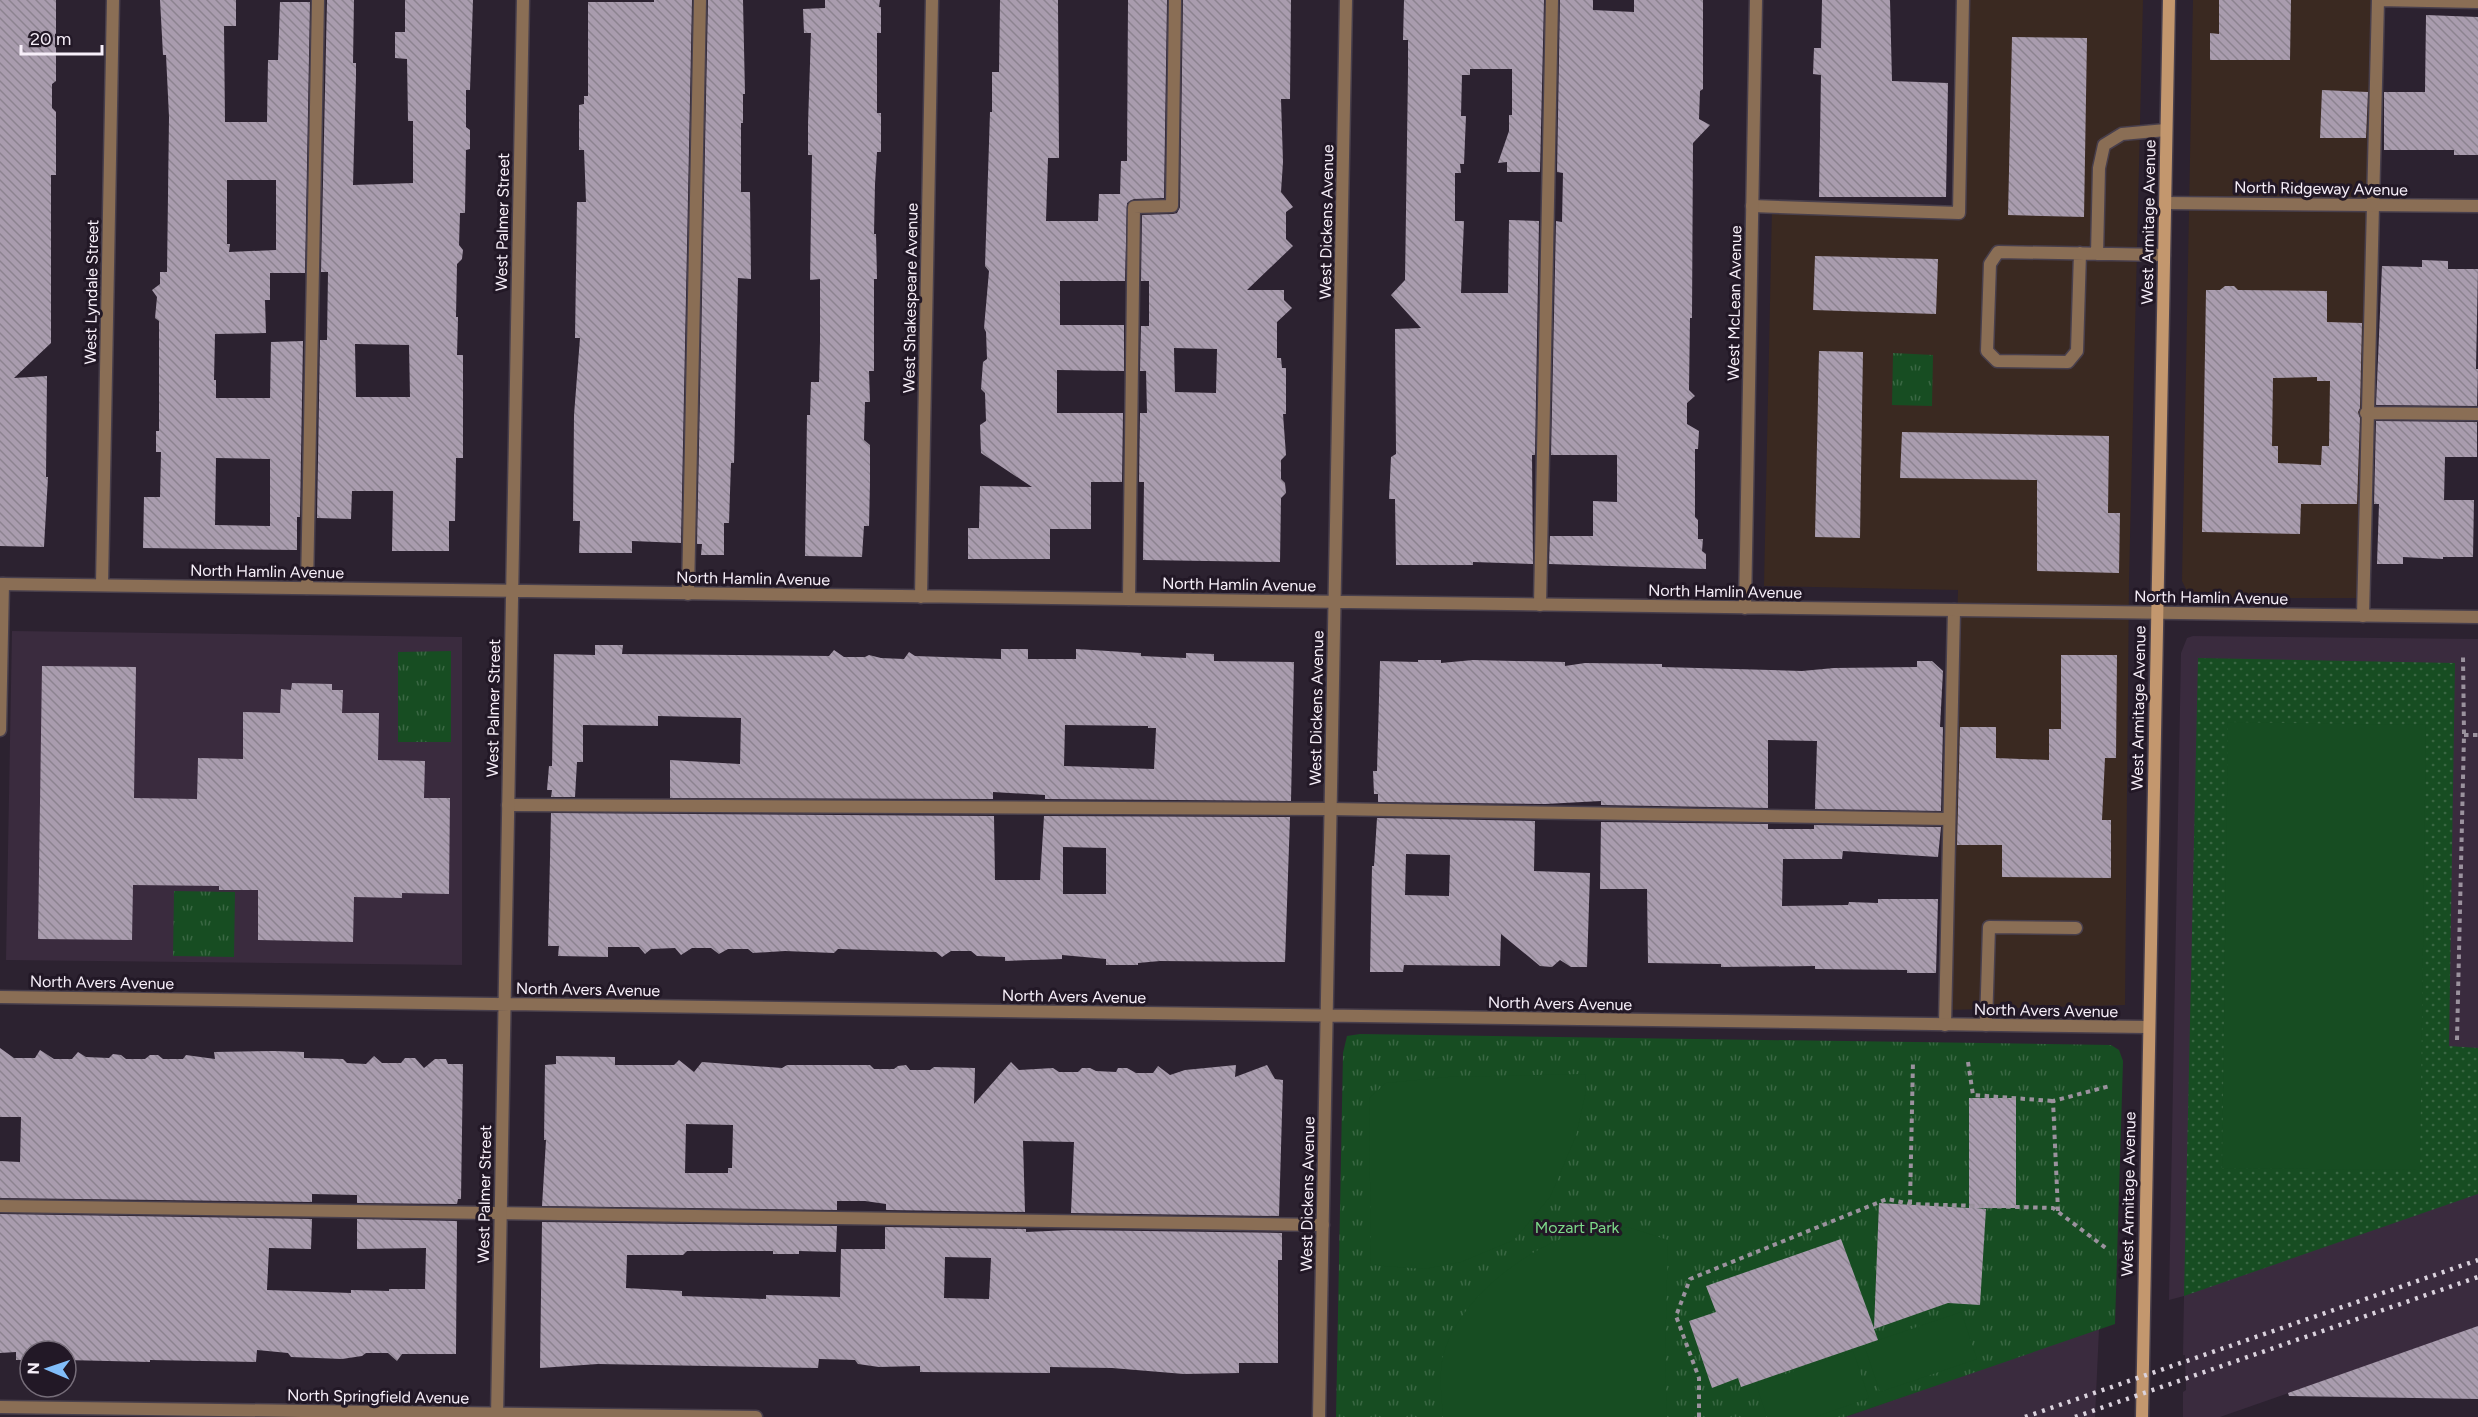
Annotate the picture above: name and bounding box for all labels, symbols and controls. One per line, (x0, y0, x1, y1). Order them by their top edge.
scale bar (21, 18, 102, 56)
text: 20 m (30, 28, 71, 50)
street label: West Armitage Avenue (2138, 139, 2159, 305)
street label: West Dickens Avenue (1316, 144, 1337, 300)
street label: West Palmer Street (492, 153, 513, 291)
street label: North Ridgeway Avenue (2234, 177, 2408, 200)
street label: West Shakespeare Avenue (899, 203, 922, 393)
street label: West Lyndale Street (81, 219, 102, 365)
street label: West McLean Avenue (1724, 225, 1745, 381)
street label: North Hamlin Avenue (190, 561, 344, 582)
street label: North Hamlin Avenue (676, 568, 830, 589)
street label: North Hamlin Avenue (1162, 574, 1316, 595)
street label: North Hamlin Avenue (1648, 581, 1802, 602)
street label: North Hamlin Avenue (2134, 587, 2288, 608)
street label: West Armitage Avenue (2128, 625, 2149, 791)
street label: West Dickens Avenue (1306, 630, 1327, 786)
street label: West Palmer Street (483, 639, 504, 777)
street label: North Avers Avenue (30, 972, 175, 993)
street label: North Avers Avenue (516, 979, 661, 1000)
street label: North Avers Avenue (1002, 986, 1147, 1007)
street label: North Avers Avenue (1488, 993, 1633, 1014)
street label: North Avers Avenue (1974, 1000, 2119, 1021)
street label: West Armitage Avenue (2118, 1111, 2139, 1277)
street label: West Dickens Avenue (1297, 1116, 1318, 1272)
street label: West Palmer Street (474, 1125, 495, 1263)
park label: Mozart Park (1535, 1218, 1620, 1237)
north arrow (18, 1339, 78, 1399)
text: N (24, 1362, 43, 1375)
street label: North Springfield Avenue (287, 1385, 469, 1408)

